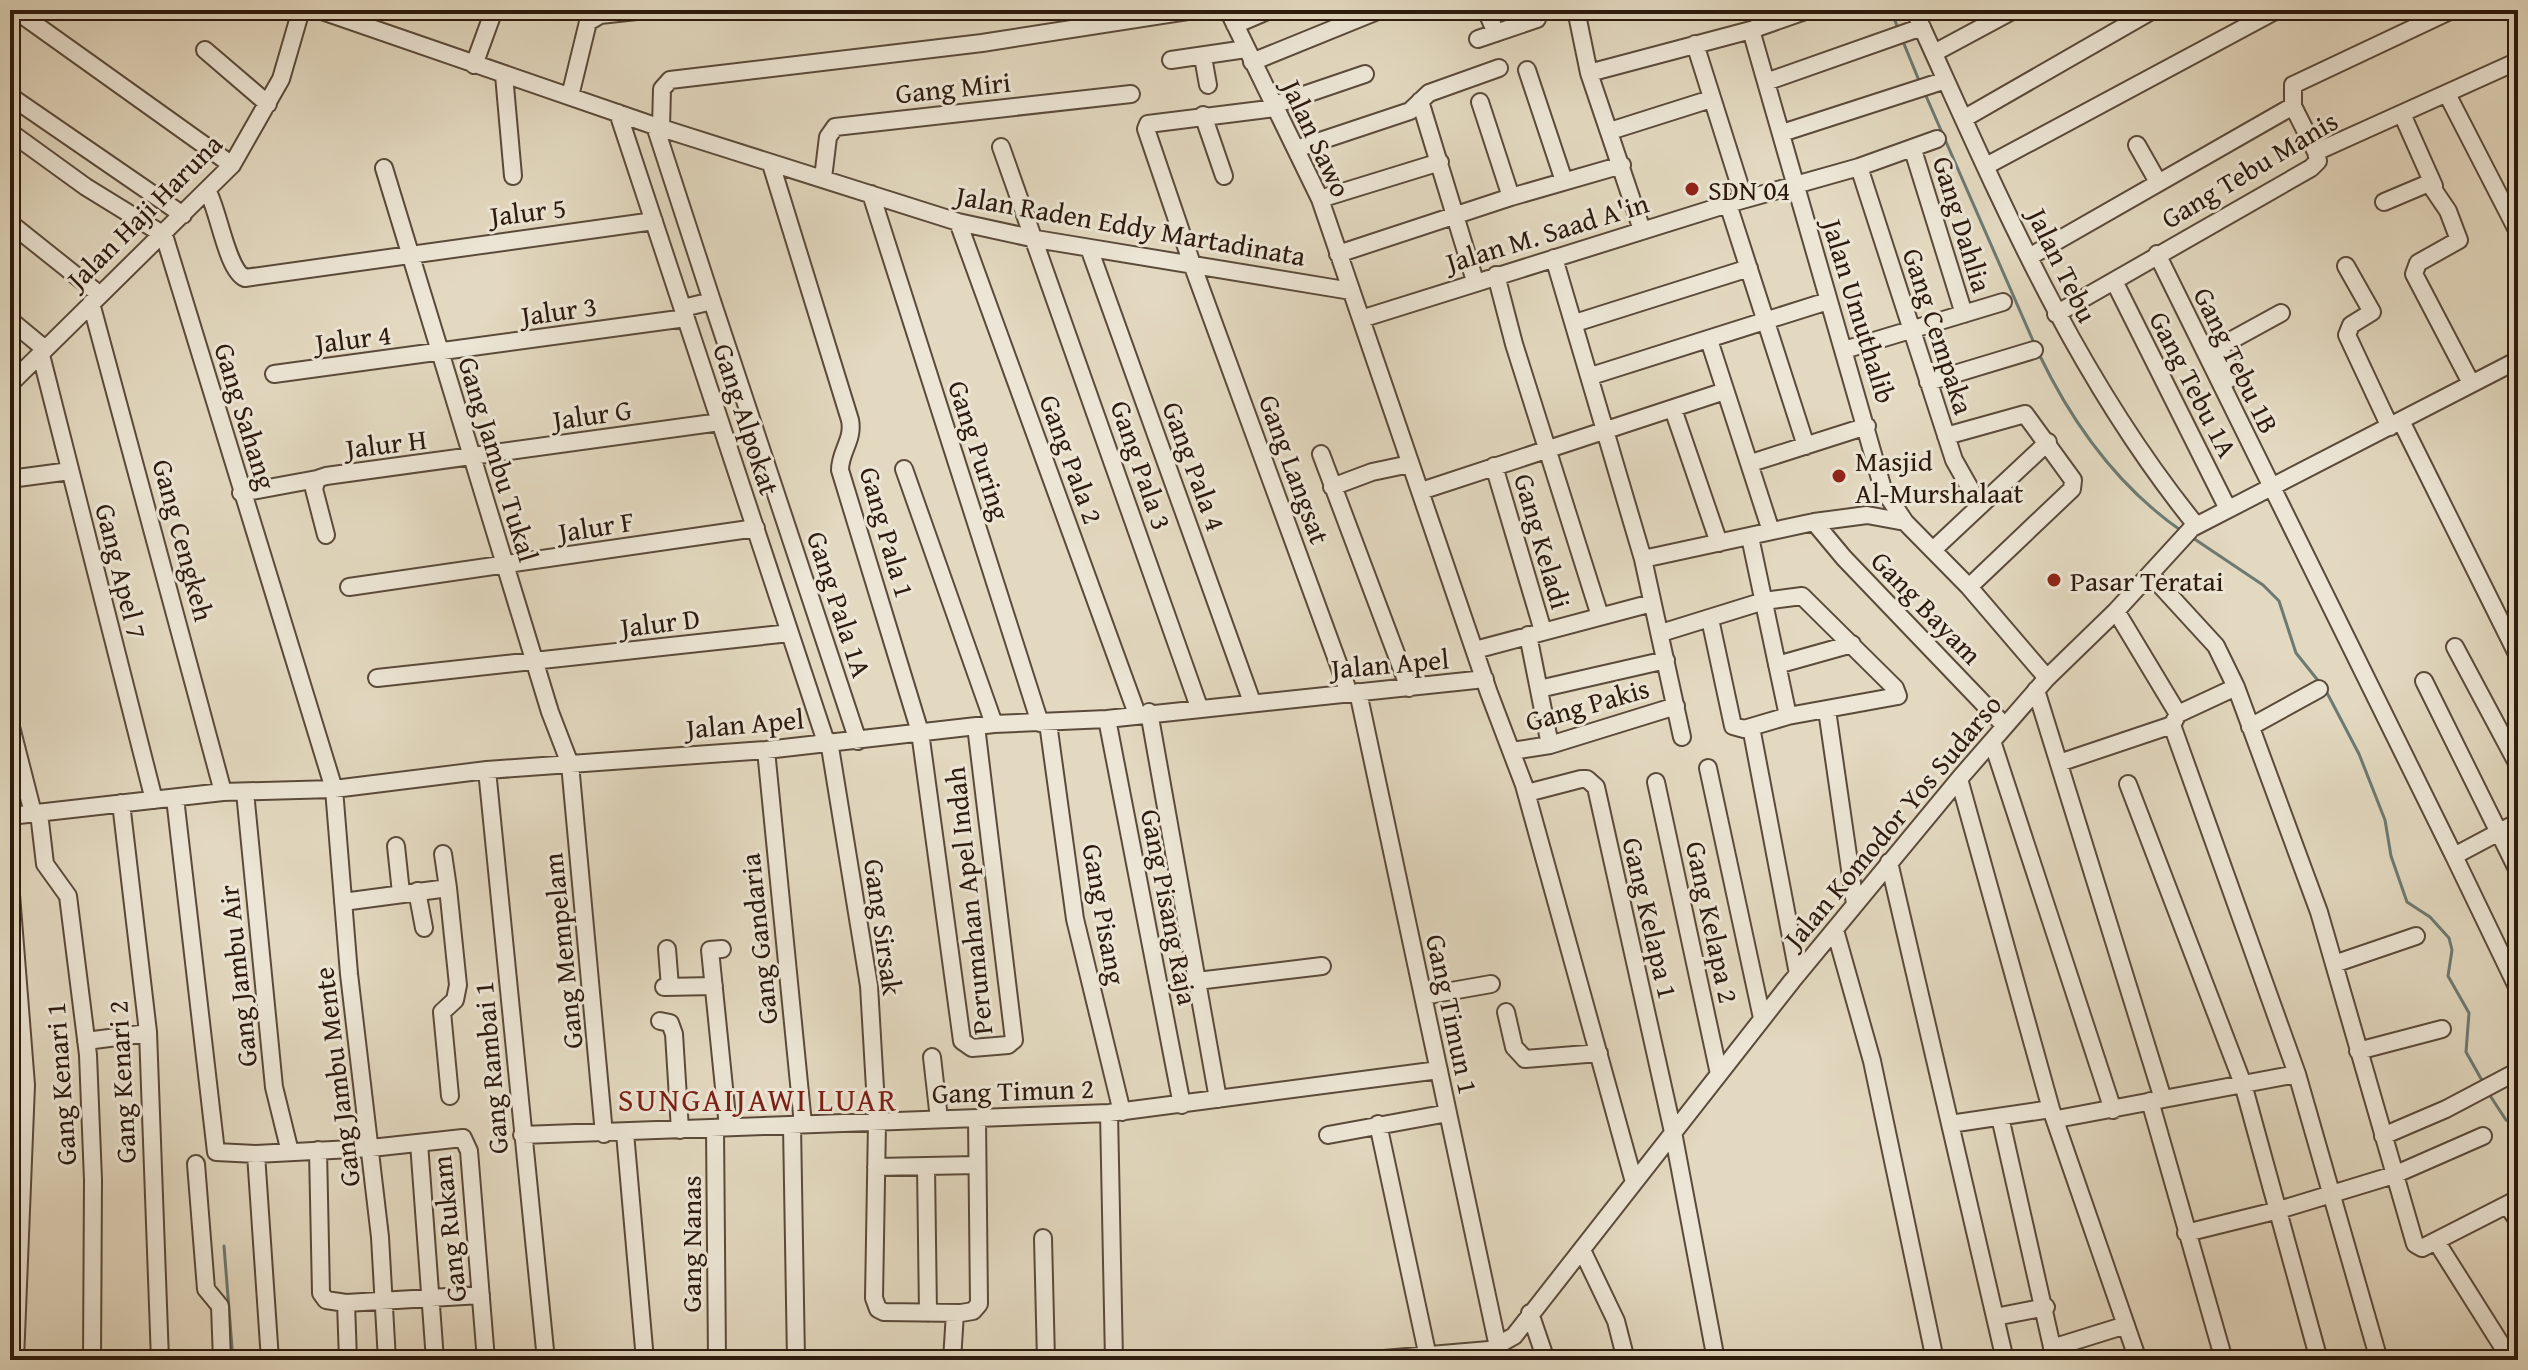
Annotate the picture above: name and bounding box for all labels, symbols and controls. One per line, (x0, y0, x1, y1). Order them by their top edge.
street label: Gang Miri (893, 61, 1013, 113)
street label: Jalan Sawo (1271, 70, 1362, 203)
street label: Gang Tebu Manis (2153, 100, 2345, 238)
street label: Jalan Haji Haruna (55, 123, 232, 300)
street label: Gang Dahlia (1923, 151, 2003, 298)
place label: SDN 04 (1708, 169, 1790, 210)
street label: Jalan Raden Eddy Martadinata (950, 174, 1310, 276)
marker: SDN 04 (1683, 180, 1701, 198)
street label: Jalan M. Saad A'in (1438, 182, 1654, 283)
street label: Jalur 5 (485, 186, 568, 236)
street label: Jalan Tebu (2016, 198, 2108, 329)
street label: Jalan Umuthalib (1812, 211, 1907, 408)
street label: Gang Cempaka (1893, 243, 1985, 420)
street label: Gang Tebu 1B (2184, 280, 2290, 440)
street label: Jalur 3 (515, 284, 600, 336)
street label: Gang Tebu 1A (2140, 304, 2248, 464)
street label: Jalur 4 (310, 313, 393, 363)
street label: Gang Sahang (204, 338, 288, 494)
street label: Gang Alpokat (703, 338, 791, 500)
street label: Gang Jambu Tukal (448, 351, 550, 567)
street label: Gang Puring (938, 375, 1022, 525)
street label: Jalur G (547, 388, 634, 440)
street label: Gang Pala 2 (1030, 389, 1114, 529)
street label: Gang Langsat (1249, 389, 1341, 550)
street label: Gang Pala 3 (1101, 395, 1183, 535)
street label: Gang Pala 4 (1153, 396, 1237, 536)
street label: Jalur H (340, 418, 429, 469)
place label: Masjid Al-Murshalaat (1855, 440, 2023, 513)
street label: Gang Cengkeh (143, 454, 225, 626)
street label: Gang Pala 1 (850, 462, 926, 602)
marker: Masjid Al-Murshalaat (1830, 467, 1848, 485)
street label: Gang Keladi (1504, 468, 1582, 614)
street label: Gang Apel 7 (85, 499, 159, 643)
street label: Jalur F (552, 500, 637, 553)
street label: Gang Pala 1A (797, 526, 883, 682)
street label: Gang Bayam (1862, 541, 1992, 673)
place label: Pasar Teratai (2070, 560, 2224, 601)
marker: Pasar Teratai (2045, 571, 2063, 589)
street label: Jalur D (615, 597, 702, 648)
street label: Jalan Apel (1326, 637, 1451, 689)
street label: Gang Pakis (1520, 667, 1654, 741)
street label: Jalan Komodor Yos Sudarso (1771, 685, 2011, 959)
street label: Jalan Apel (681, 697, 806, 749)
street label: Perumahan Apel Indah (934, 765, 1002, 1037)
street label: Gang Pisang Raja (1131, 806, 1209, 1009)
street label: Gang Kelapa 1 (1613, 833, 1689, 1003)
street label: Gang Kelapa 2 (1676, 837, 1750, 1007)
street label: Gang Pisang (1072, 840, 1138, 988)
street label: Gang Mempelam (531, 851, 593, 1051)
street label: Gang Gandaria (729, 851, 787, 1027)
street label: Gang Sirsak (854, 856, 914, 999)
street label: Gang Jambu Air (207, 883, 267, 1069)
street label: Gang Timun 1 (1416, 930, 1490, 1098)
street label: Gang Jambu Mente (302, 965, 370, 1189)
street label: Gang Rambai 1 (462, 980, 518, 1156)
street label: Gang Kenari 2 (96, 999, 146, 1165)
street label: Gang Kenari 1 (34, 1001, 86, 1167)
street label: Gang Timun 2 (931, 1067, 1095, 1113)
district label: SUNGAIJAWI LUAR (618, 1076, 898, 1123)
street label: Gang Rukam (420, 1154, 476, 1304)
street label: Gang Nanas (670, 1175, 711, 1313)

